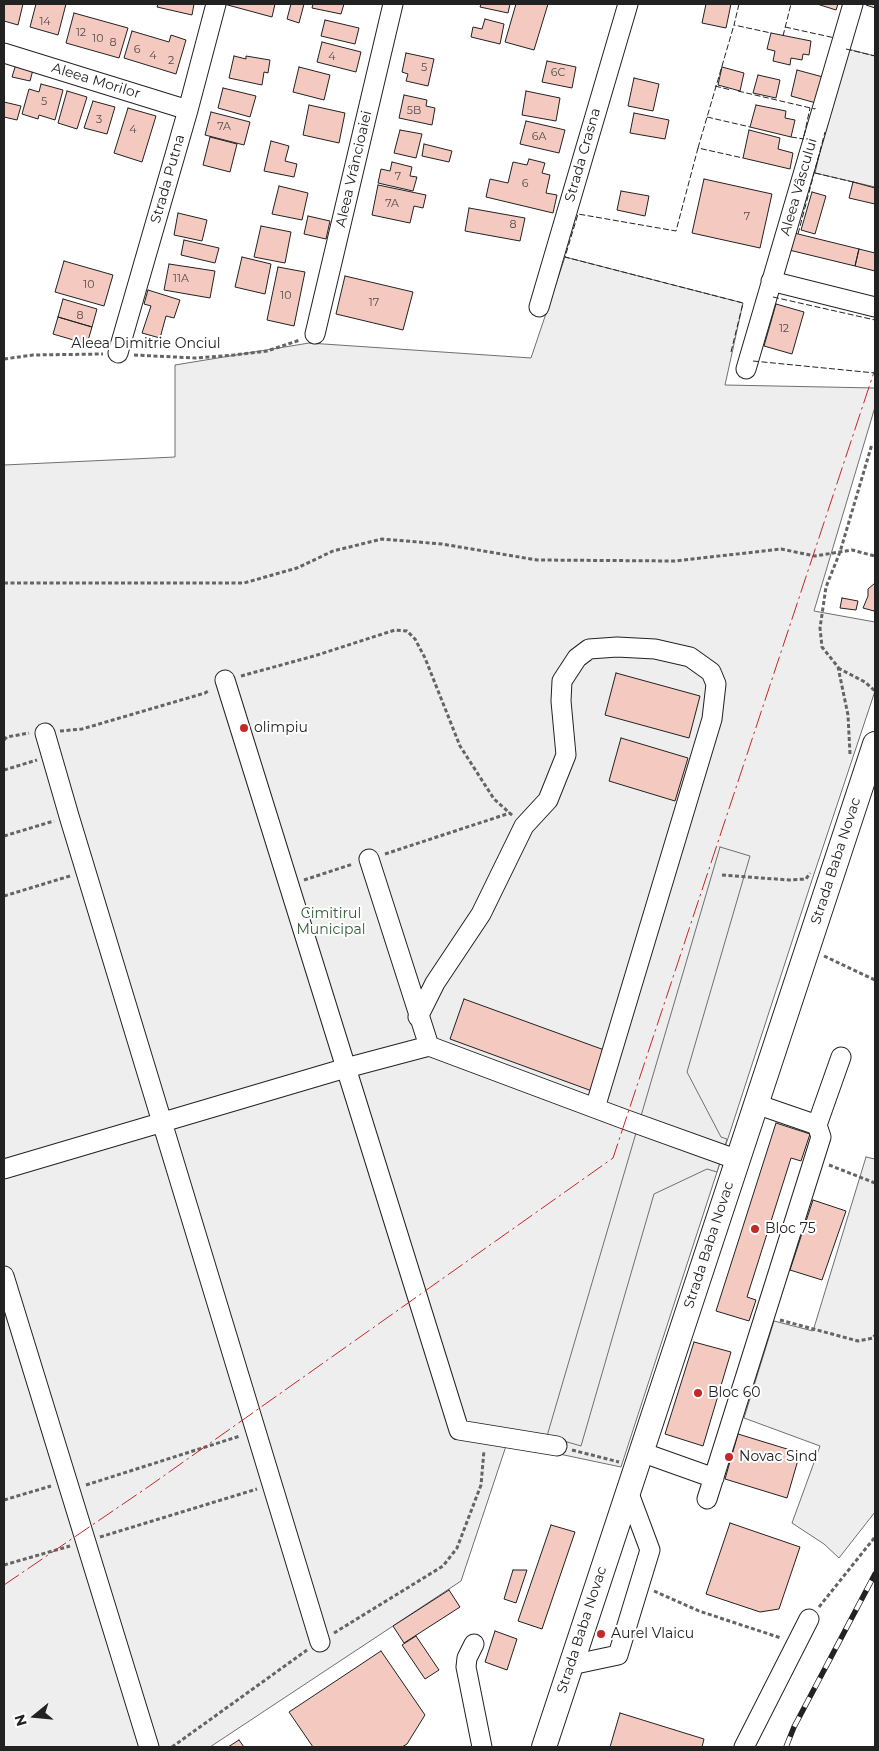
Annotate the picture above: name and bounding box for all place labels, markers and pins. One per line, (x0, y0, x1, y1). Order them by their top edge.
place label: olimpiu (254, 720, 308, 736)
marker: olimpiu (238, 722, 250, 734)
place label: Bloc 75 (765, 1221, 816, 1237)
marker: Bloc 75 (749, 1223, 761, 1235)
place label: Bloc 60 (708, 1385, 760, 1401)
marker: Bloc 60 (692, 1387, 704, 1399)
place label: Novac Sind (739, 1449, 817, 1465)
marker: Novac Sind (723, 1451, 735, 1463)
place label: Aurel Vlaicu (611, 1626, 694, 1642)
marker: Aurel Vlaicu (595, 1628, 607, 1640)

